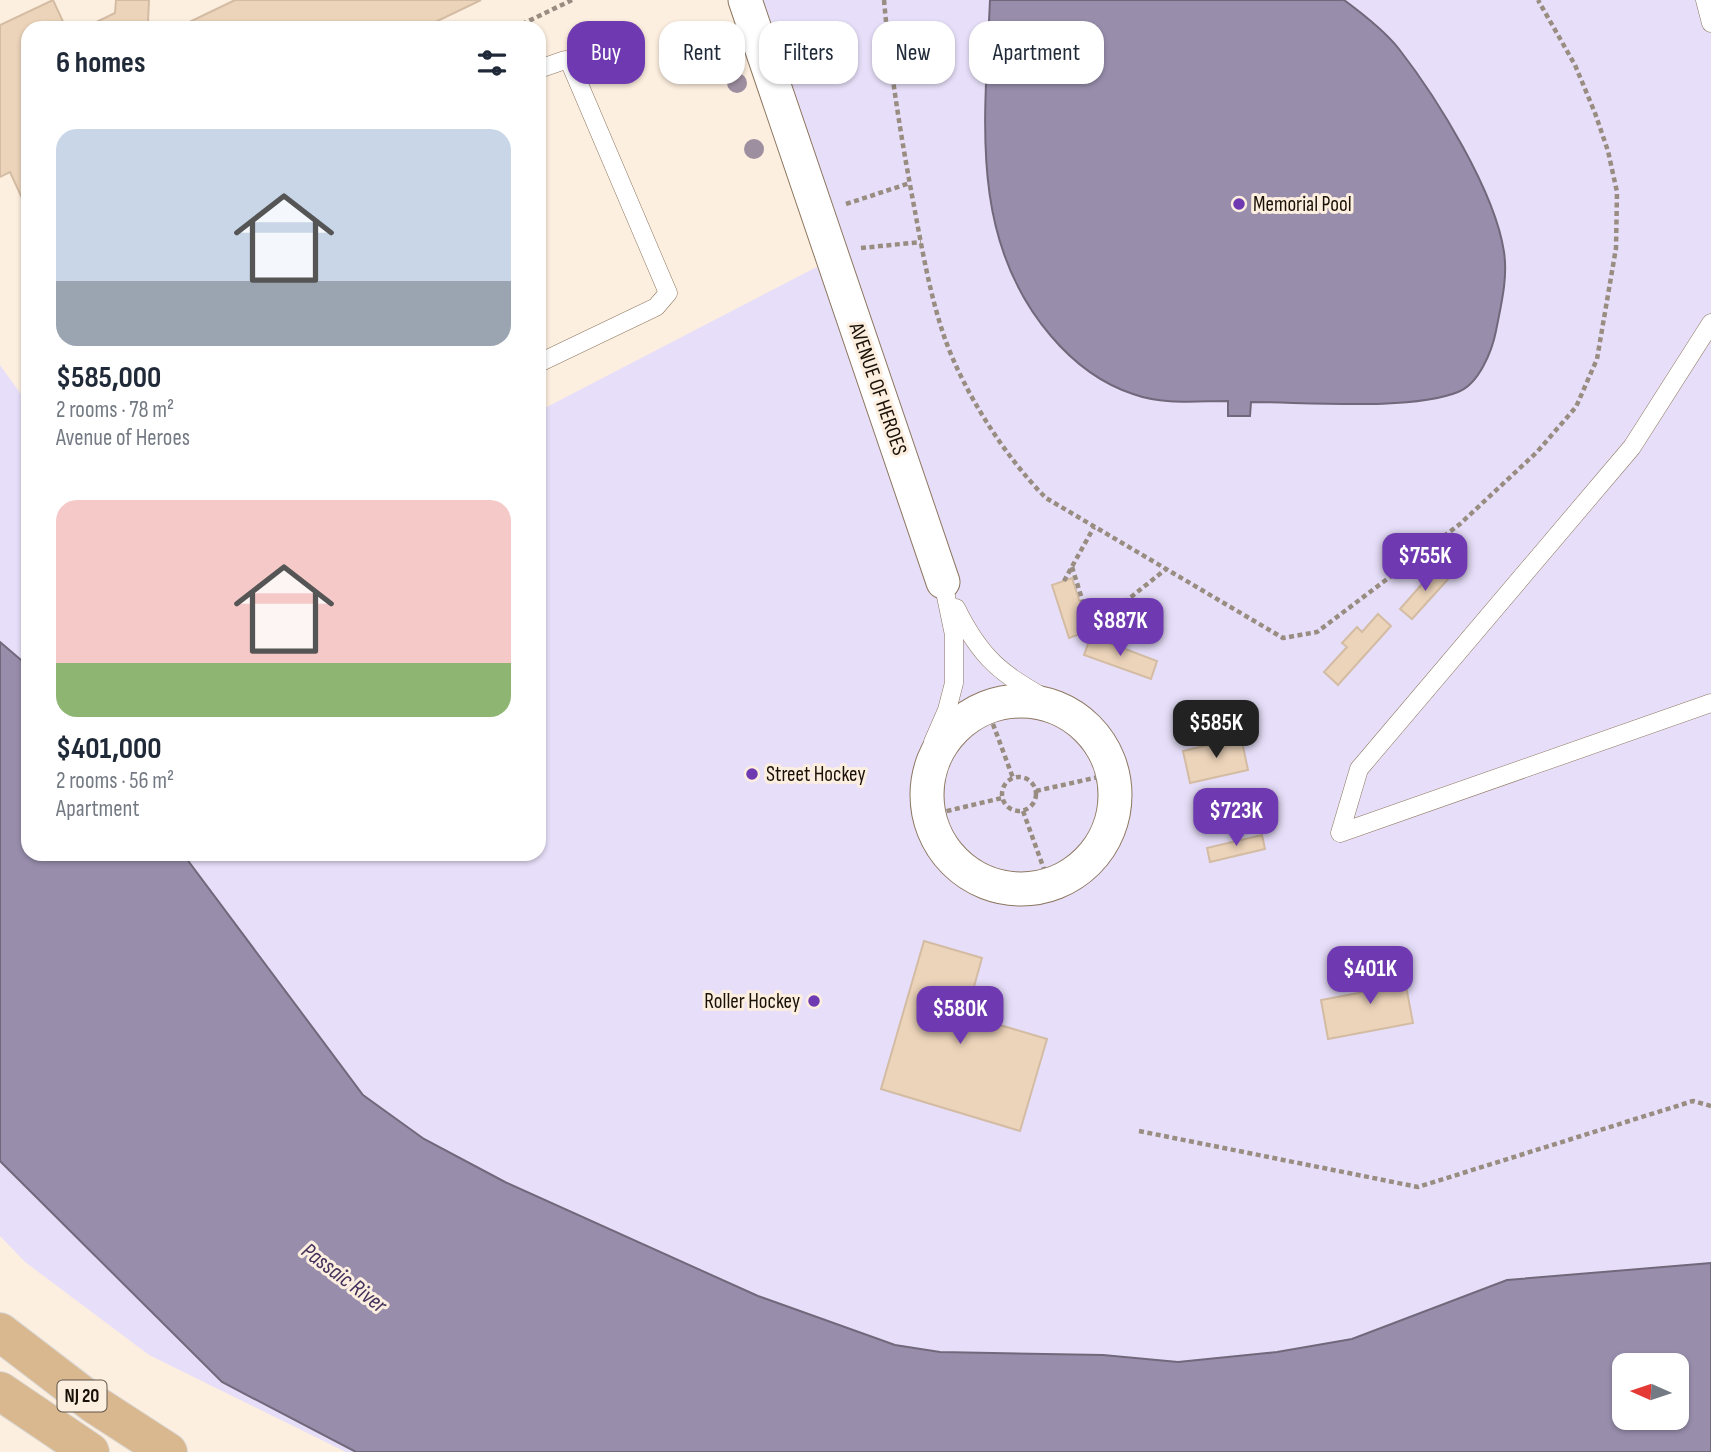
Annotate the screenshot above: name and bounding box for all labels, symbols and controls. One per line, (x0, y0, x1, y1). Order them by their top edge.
chip: Buy (567, 21, 645, 84)
chip: Rent (659, 21, 745, 84)
chip: Filters (759, 21, 858, 84)
chip: New (872, 21, 955, 84)
chip: Apartment (969, 21, 1104, 84)
icon: filters (473, 44, 511, 82)
text: 6 homes (56, 45, 145, 81)
icon: home (221, 175, 347, 301)
place label: Memorial Pool (1253, 192, 1352, 217)
marker: Memorial Pool (1231, 196, 1247, 212)
street label: AVENUE OF HEROES (843, 319, 912, 459)
text: $585,000 (56, 360, 161, 396)
text: 2 rooms · 78 m² (56, 396, 174, 424)
text: Avenue of Heroes (56, 424, 190, 452)
pin: $755K (1376, 534, 1474, 593)
text: $755K (1398, 542, 1452, 570)
icon: home (221, 546, 347, 672)
pin: $887K (1071, 598, 1169, 658)
text: $887K (1093, 607, 1147, 635)
pin: $585K (1167, 700, 1265, 760)
text: $585K (1189, 709, 1243, 737)
text: $401,000 (56, 731, 162, 767)
place label: Street Hockey (766, 762, 866, 787)
marker: Street Hockey (744, 766, 760, 782)
text: 2 rooms · 56 m² (56, 767, 174, 795)
pin: $723K (1187, 788, 1285, 848)
text: Apartment (56, 795, 140, 823)
text: $723K (1209, 797, 1263, 825)
pin: $401K (1321, 946, 1419, 1006)
text: $401K (1343, 955, 1397, 983)
pin: $580K (911, 986, 1009, 1046)
place label: Roller Hockey (704, 989, 800, 1014)
marker: Roller Hockey (806, 993, 822, 1009)
text: $580K (932, 995, 988, 1023)
water label: Passaic River (296, 1237, 393, 1320)
north arrow (1612, 1353, 1689, 1430)
map controls (1612, 1353, 1689, 1430)
road number: NJ 20 (57, 1380, 106, 1412)

